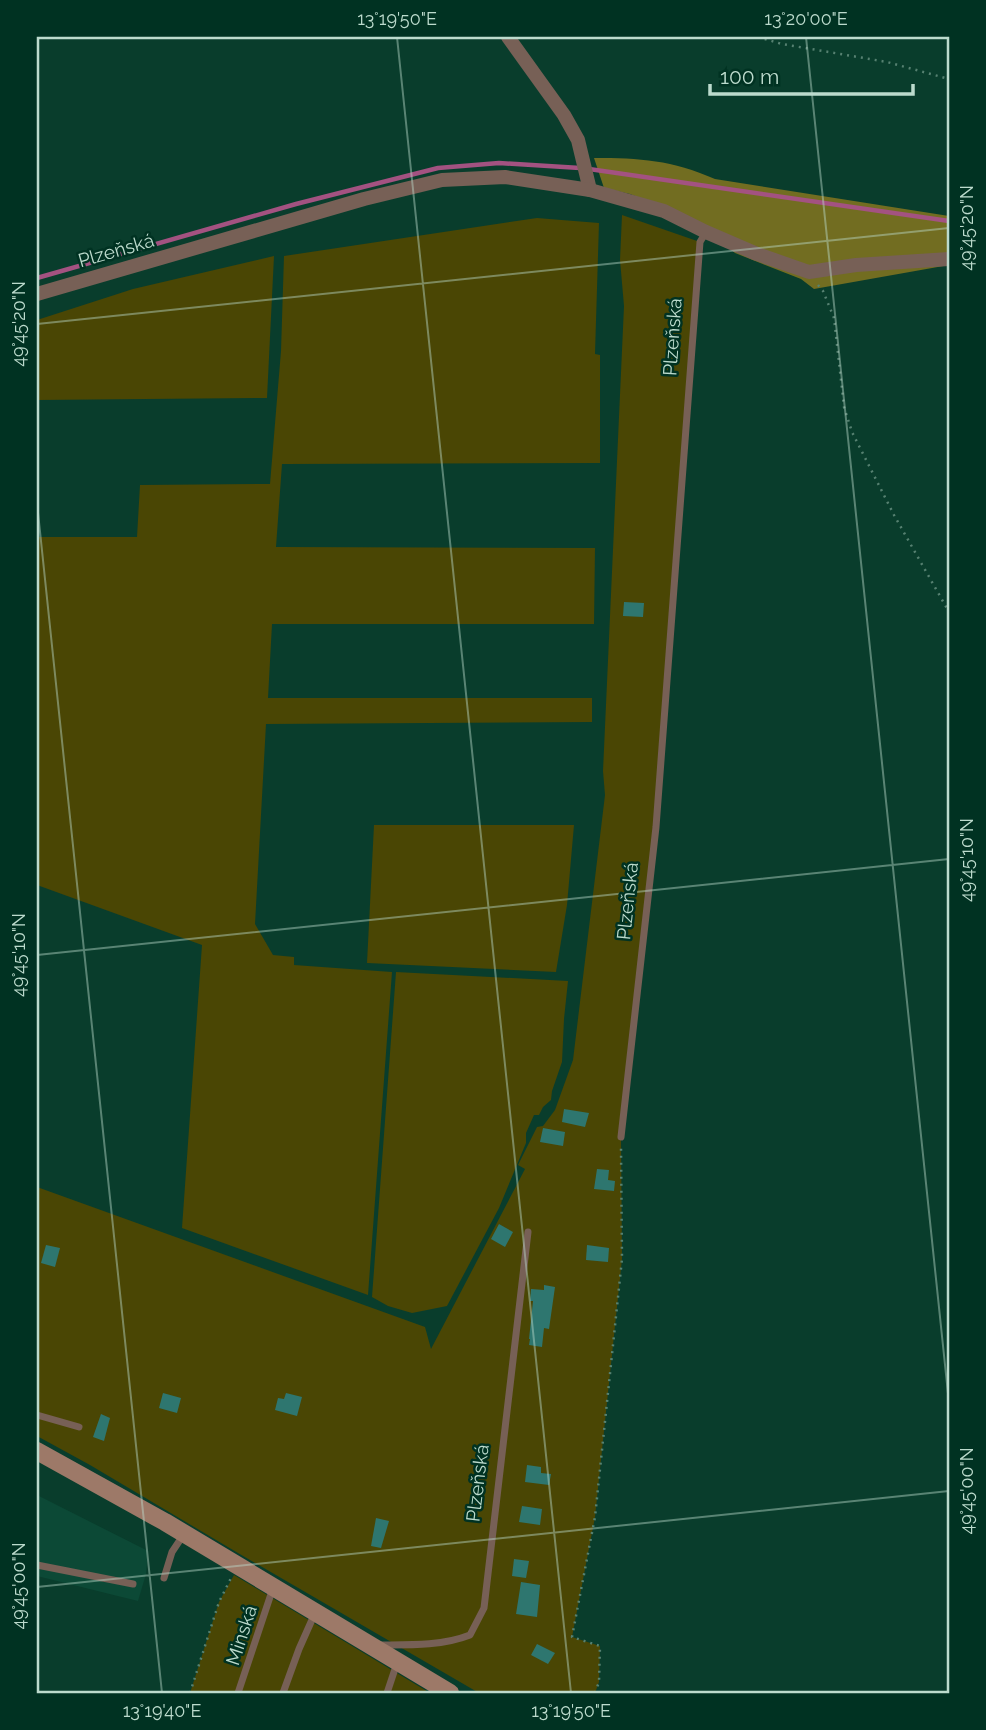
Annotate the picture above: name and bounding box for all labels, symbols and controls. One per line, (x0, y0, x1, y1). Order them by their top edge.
text: 13°19'50"E (357, 8, 437, 29)
text: 13°20'00"E (764, 8, 848, 29)
scale bar (710, 52, 912, 96)
text: 100 m (720, 64, 779, 89)
text: 49°45'20"N (956, 185, 977, 271)
street label: Plzeňská (76, 229, 156, 271)
text: 49°45'20"N (8, 281, 29, 367)
street label: Plzeňská (658, 297, 686, 377)
text: 49°45'10"N (956, 818, 977, 902)
street label: Plzeňská (612, 861, 642, 941)
text: 49°45'10"N (8, 913, 29, 997)
street label: Plzeňská (461, 1443, 493, 1523)
text: 49°45'00"N (956, 1447, 977, 1535)
text: 49°45'00"N (8, 1542, 29, 1630)
street label: Minská (221, 1602, 261, 1668)
text: 13°19'40"E (123, 1700, 201, 1721)
text: 13°19'50"E (531, 1700, 611, 1721)

